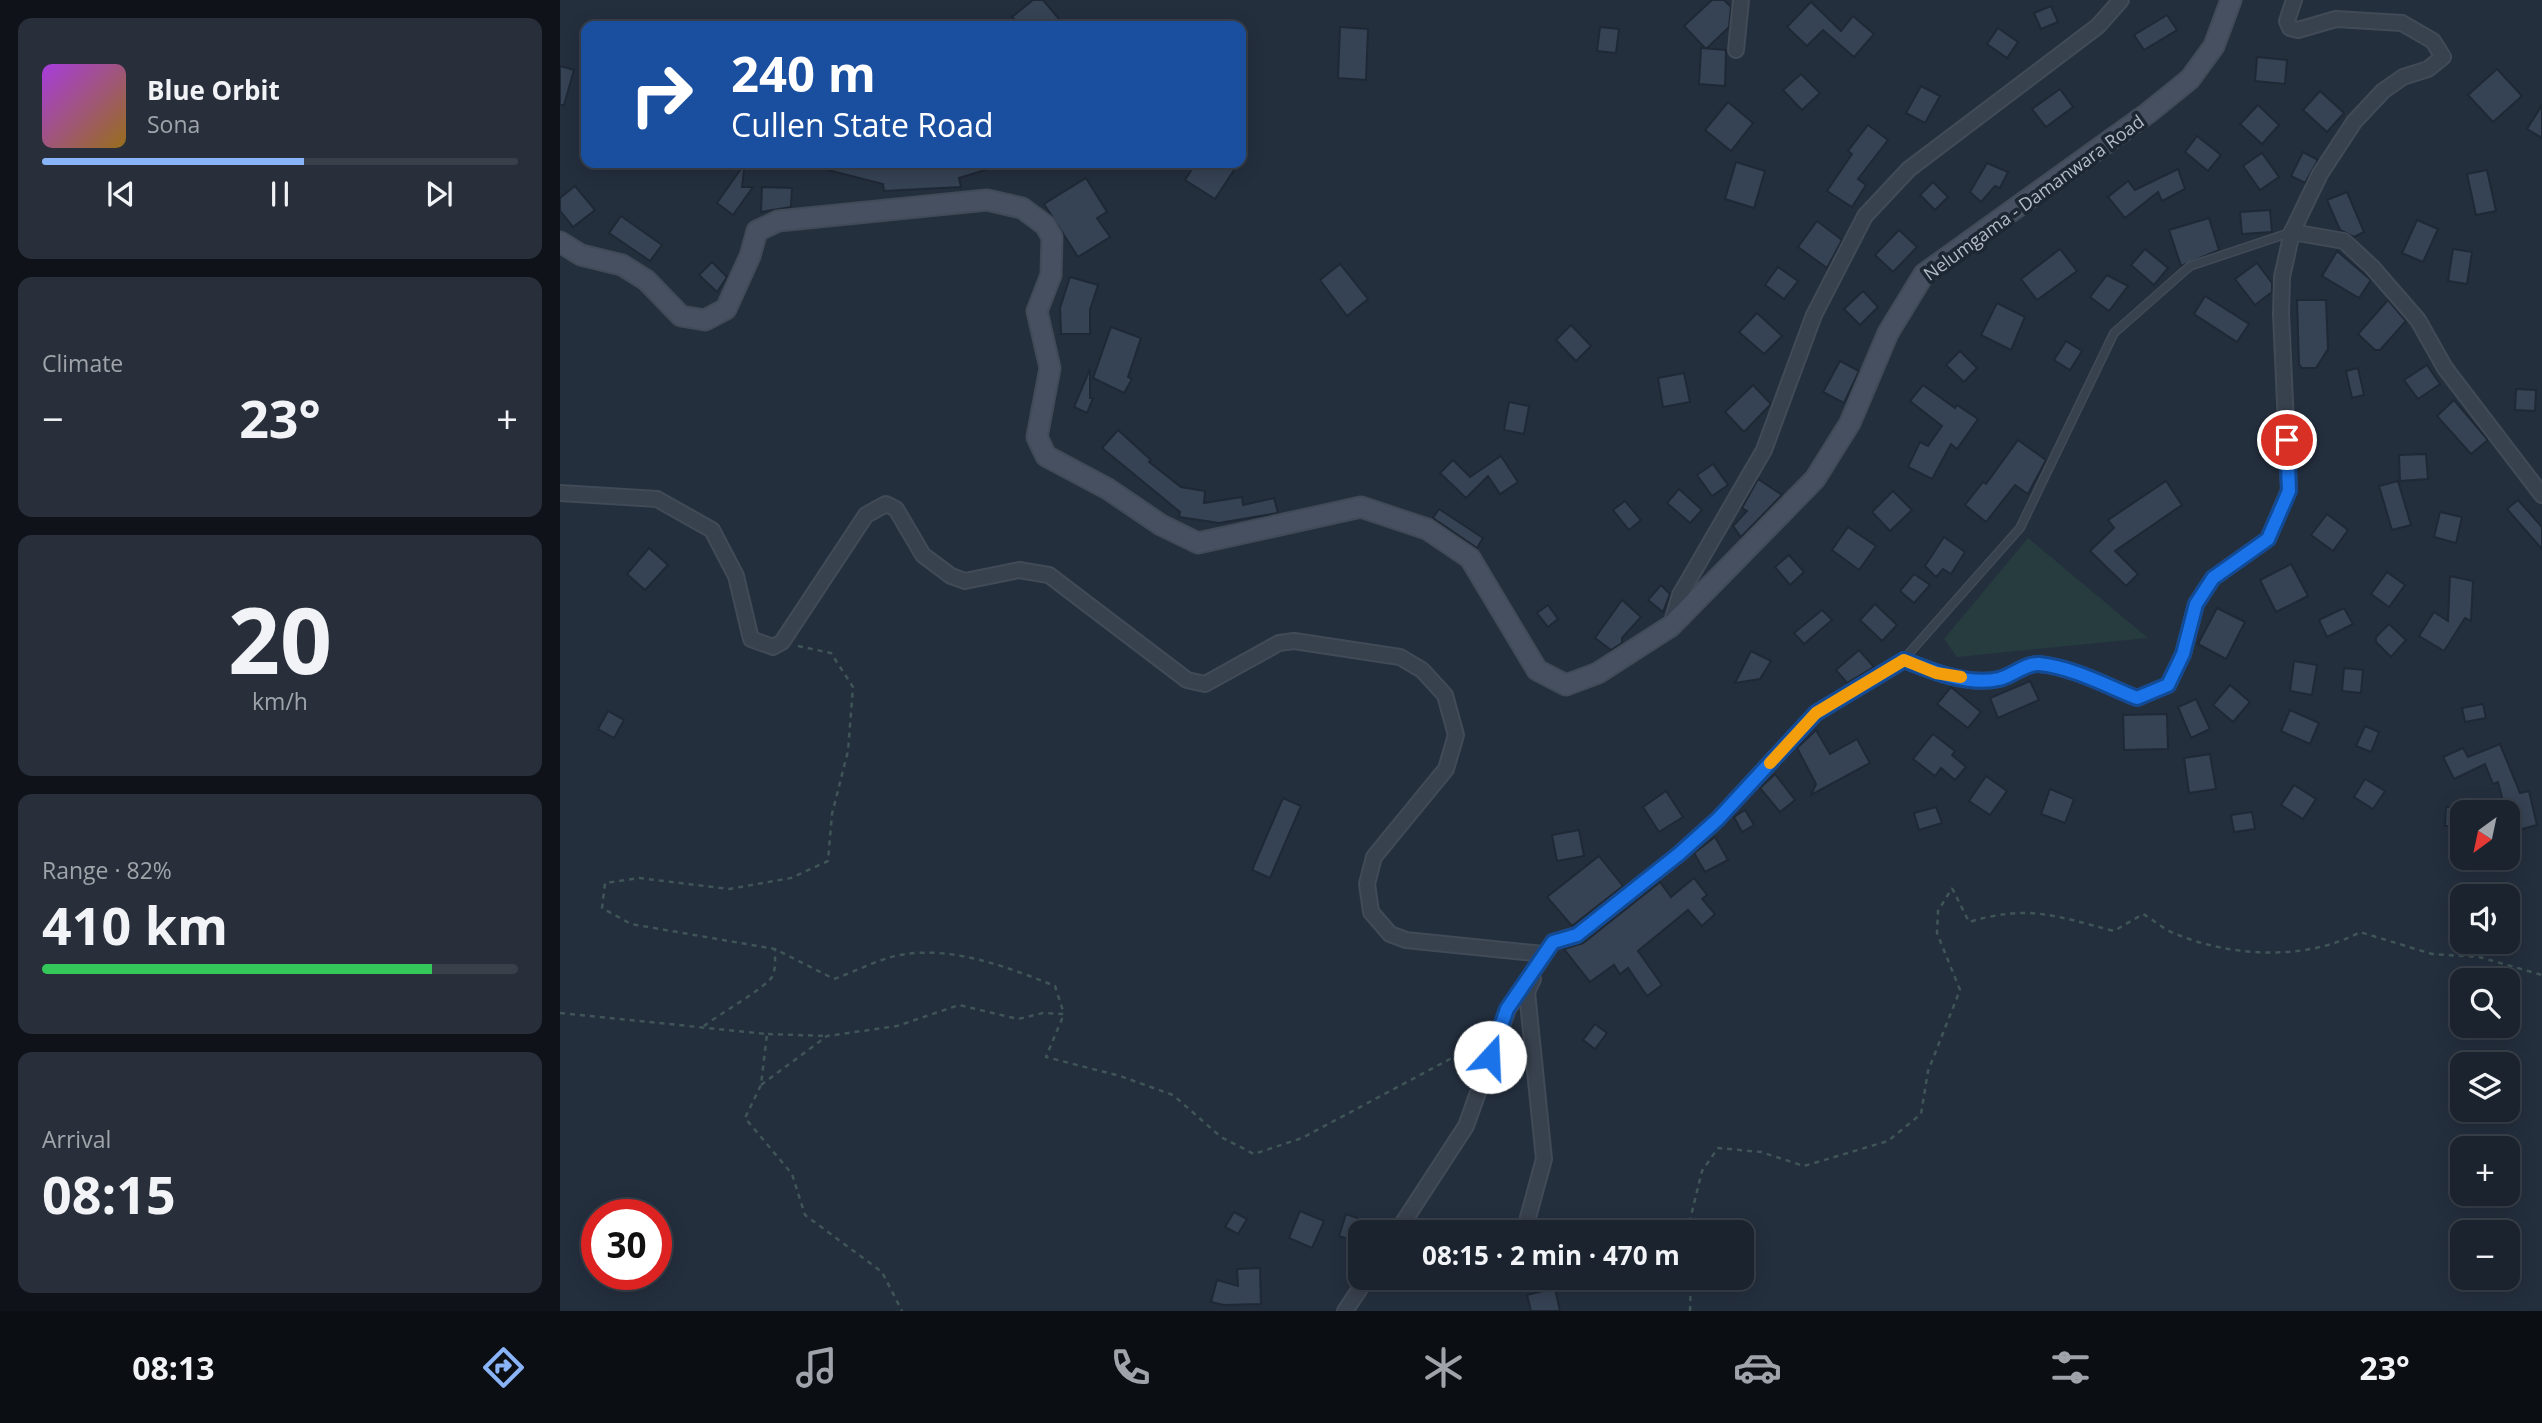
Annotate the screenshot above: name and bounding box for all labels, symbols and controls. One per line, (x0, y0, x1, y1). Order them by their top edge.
text: 240 m (731, 40, 876, 106)
icon: right (616, 49, 707, 140)
text: Blue Orbit (147, 72, 280, 108)
text: Cullen State Road (731, 103, 994, 146)
text: Sona (147, 108, 200, 140)
street label: Nelumgama - Damanwara Road (1918, 109, 2149, 285)
icon: previous (102, 175, 140, 213)
icon: pause (261, 175, 299, 213)
icon: next (420, 175, 458, 213)
text: Climate (42, 347, 123, 379)
text: 23° (239, 382, 321, 453)
text: − (42, 392, 64, 444)
text: + (496, 392, 518, 444)
pin (2257, 410, 2317, 470)
icon: arrive (2268, 421, 2306, 459)
text: 20 (228, 577, 332, 701)
text: km/h (252, 685, 308, 717)
north arrow (2450, 800, 2520, 870)
map controls (2450, 800, 2520, 1290)
text: Range · 82% (42, 854, 172, 886)
button: sound (2450, 884, 2520, 954)
text: 410 km (42, 889, 228, 960)
button: search (2450, 968, 2520, 1038)
position arrow (1453, 1020, 1527, 1094)
button: layers (2450, 1052, 2520, 1122)
text: Arrival (42, 1123, 111, 1155)
button: + (2450, 1136, 2520, 1206)
text: 08:15 (42, 1158, 176, 1229)
speed limit sign: 30 (581, 1199, 672, 1290)
button: − (2450, 1220, 2520, 1290)
text: 08:15 · 2 min · 470 m (1422, 1237, 1680, 1273)
icon: directions (479, 1343, 528, 1392)
icon: music (792, 1343, 841, 1392)
icon: phone (1106, 1343, 1155, 1392)
icon: climate (1419, 1343, 1468, 1392)
icon: car (1733, 1343, 1782, 1392)
icon: filters (2046, 1343, 2095, 1392)
text: 08:13 (132, 1346, 215, 1389)
text: 23° (2359, 1346, 2410, 1389)

